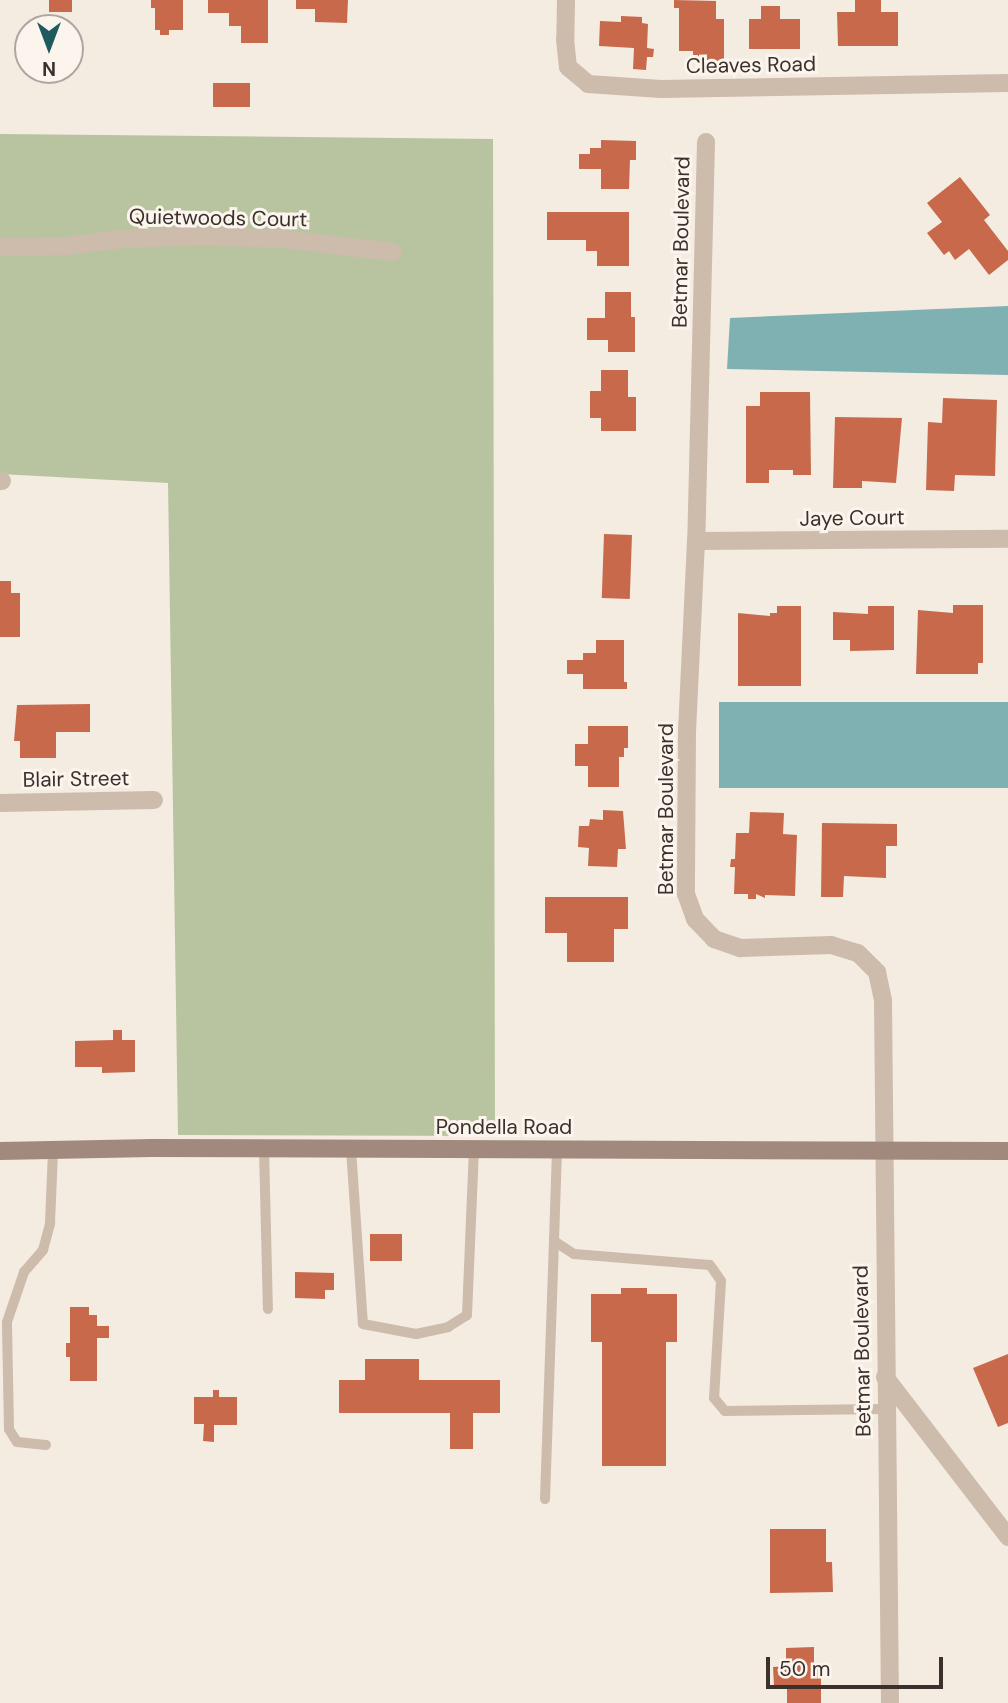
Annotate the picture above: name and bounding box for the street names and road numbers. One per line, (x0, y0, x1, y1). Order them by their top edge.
street label: Cleaves Road (686, 51, 816, 79)
street label: Betmar Boulevard (667, 156, 695, 328)
street label: Quietwoods Court (129, 204, 307, 232)
street label: Jaye Court (799, 504, 905, 532)
street label: Betmar Boulevard (653, 723, 679, 895)
street label: Blair Street (22, 765, 130, 793)
street label: Pondella Road (436, 1114, 572, 1140)
street label: Betmar Boulevard (848, 1265, 876, 1437)

